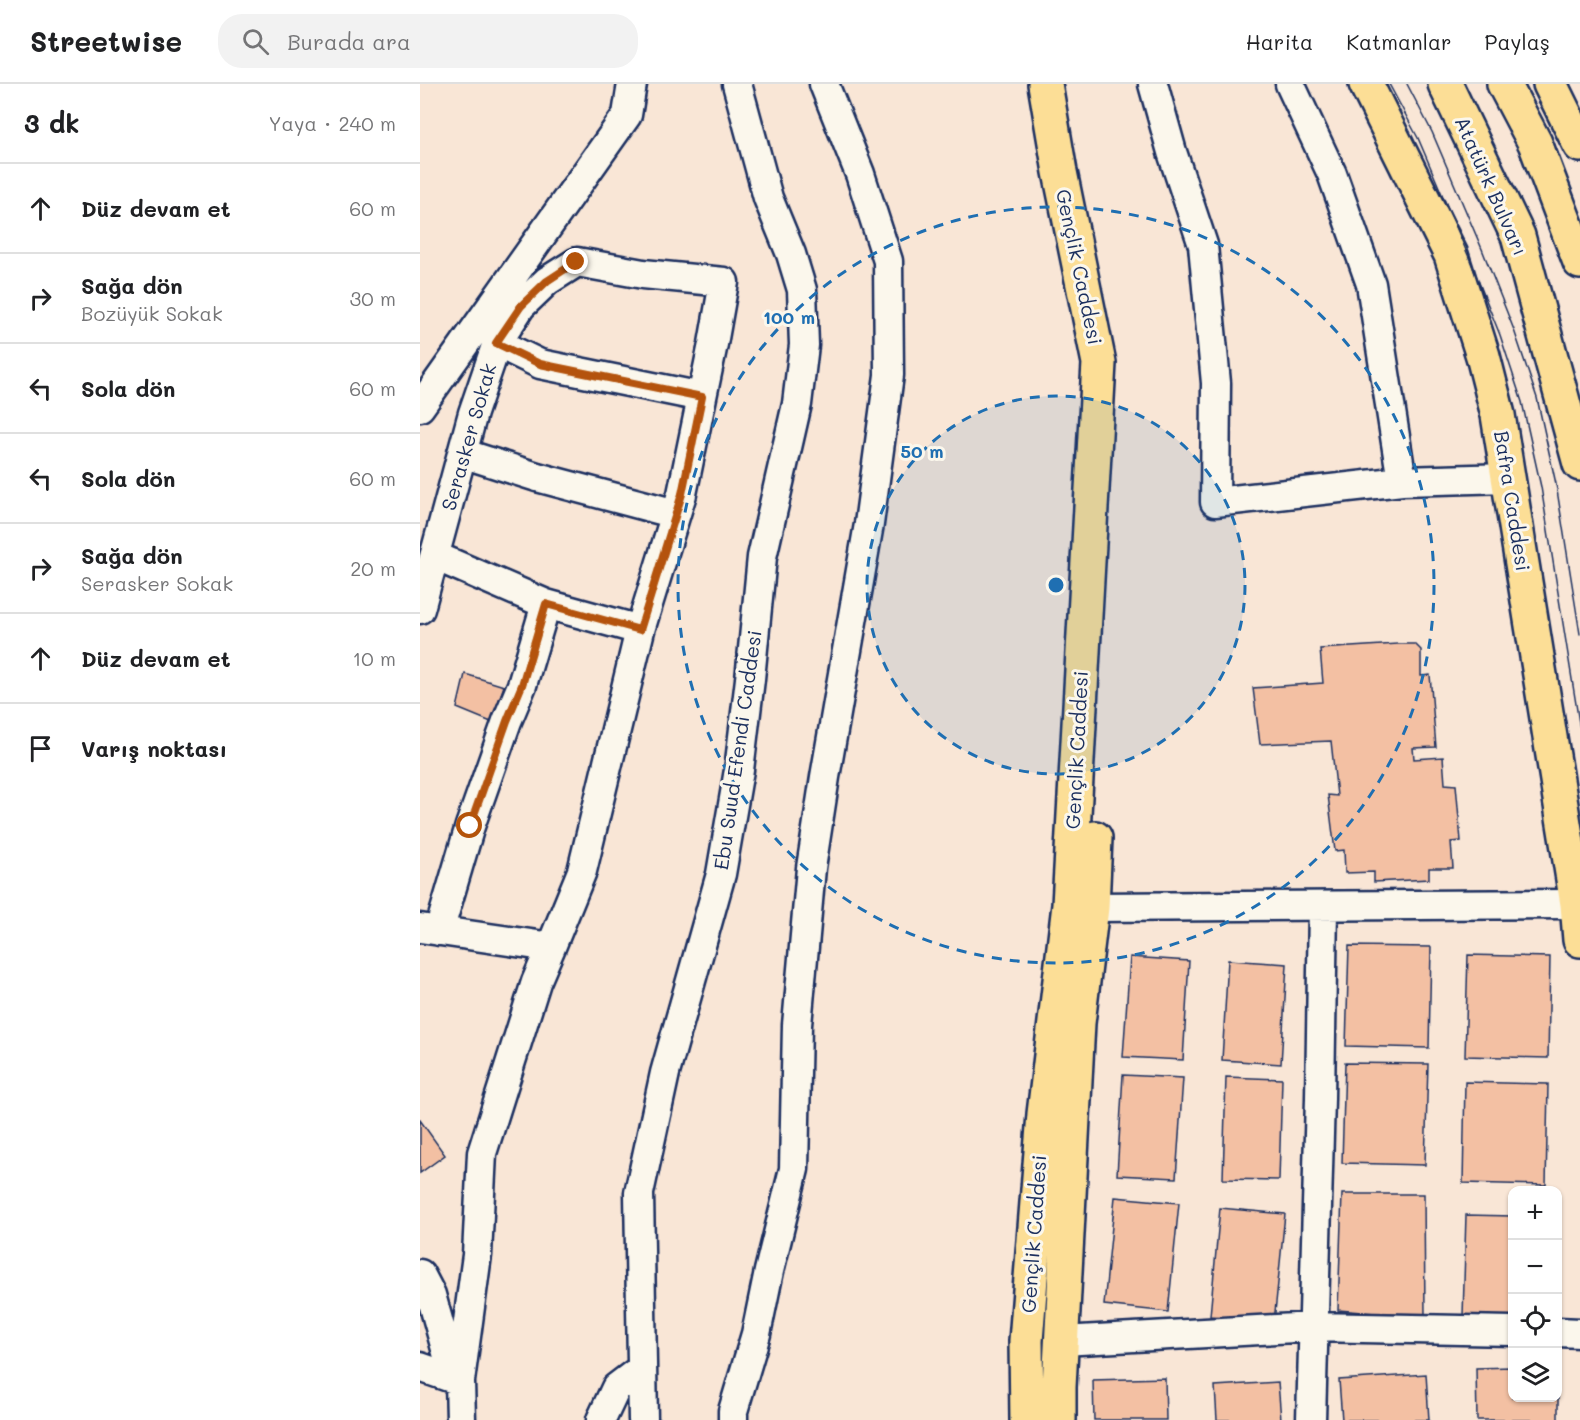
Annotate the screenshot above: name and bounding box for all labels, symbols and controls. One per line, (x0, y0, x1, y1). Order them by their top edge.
search box (218, 14, 638, 68)
text: Streetwise (30, 23, 182, 59)
icon: search (239, 25, 272, 58)
text: Burada ara (287, 27, 411, 56)
text: Harita (1246, 28, 1313, 55)
text: Katmanlar (1346, 28, 1452, 55)
text: Paylaş (1485, 28, 1550, 55)
text: 3 dk (24, 106, 79, 140)
text: Yaya · 240 m (268, 110, 396, 136)
street label: Atatürk Bulvarı (1450, 112, 1534, 259)
street label: Gençlik Caddesi (1051, 187, 1109, 347)
icon: ahead (24, 192, 57, 225)
text: Düz devam et (81, 194, 230, 223)
text: 60 m (349, 195, 396, 221)
route end (562, 248, 588, 274)
text: Sağa dön (81, 271, 183, 300)
icon: right (24, 282, 57, 315)
text: 30 m (350, 285, 396, 311)
text: Bozüyük Sokak (81, 300, 223, 326)
text: 100 m (763, 305, 815, 329)
street label: Serasker Sokak (435, 360, 502, 513)
icon: left (24, 372, 57, 405)
text: Sola dön (81, 374, 175, 403)
text: 60 m (349, 375, 396, 401)
street label: Bafra Caddesi (1489, 429, 1537, 573)
text: 50 m (901, 439, 943, 463)
icon: left (24, 462, 57, 495)
text: Sola dön (81, 464, 175, 493)
text: 60 m (349, 465, 396, 491)
text: Sağa dön (81, 541, 183, 570)
icon: right (24, 552, 57, 585)
text: 20 m (350, 555, 396, 581)
text: Serasker Sokak (81, 570, 233, 596)
centre of rings (1046, 575, 1066, 595)
street label: Ebu Suud Efendi Caddesi (707, 628, 767, 871)
icon: ahead (24, 642, 57, 675)
text: Düz devam et (81, 644, 230, 673)
text: 10 m (352, 645, 396, 671)
street label: Gençlik Caddesi (1059, 670, 1093, 830)
icon: arrive (24, 732, 57, 765)
text: Varış noktası (81, 734, 227, 763)
route start (456, 812, 482, 838)
street label: Gençlik Caddesi (1015, 1154, 1052, 1314)
map controls (1508, 1186, 1562, 1402)
button: + (1508, 1186, 1562, 1240)
button: − (1508, 1240, 1562, 1294)
button: locate (1508, 1294, 1562, 1348)
button: layers (1508, 1348, 1562, 1402)

